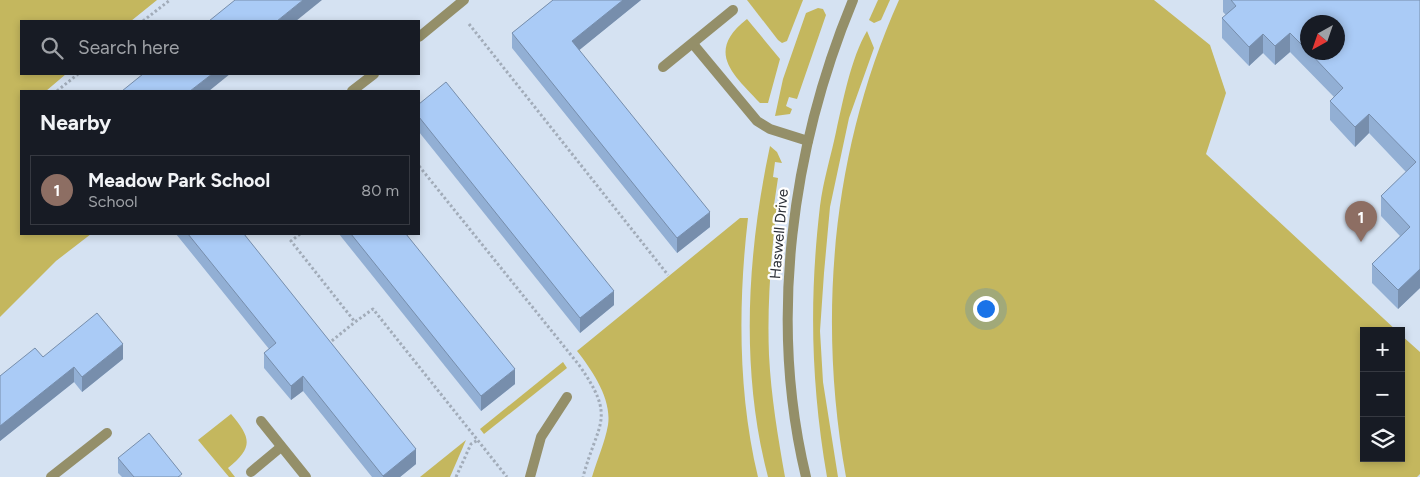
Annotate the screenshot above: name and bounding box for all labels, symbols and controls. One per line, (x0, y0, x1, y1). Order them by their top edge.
north arrow (1300, 15, 1345, 60)
search box (20, 20, 420, 75)
icon: search (38, 34, 66, 62)
text: Search here (78, 36, 180, 59)
text: Nearby (40, 110, 111, 135)
text: Meadow Park School (88, 169, 270, 192)
text: 1 (54, 181, 60, 200)
text: 80 m (361, 181, 399, 200)
street label: Haswell Drive (766, 188, 792, 280)
text: School (88, 192, 138, 211)
pin: 1 (1345, 201, 1377, 242)
your location (973, 296, 999, 322)
map controls (1360, 327, 1405, 462)
button: + (1360, 327, 1405, 372)
button: − (1360, 372, 1405, 417)
button: layers (1360, 417, 1405, 462)

